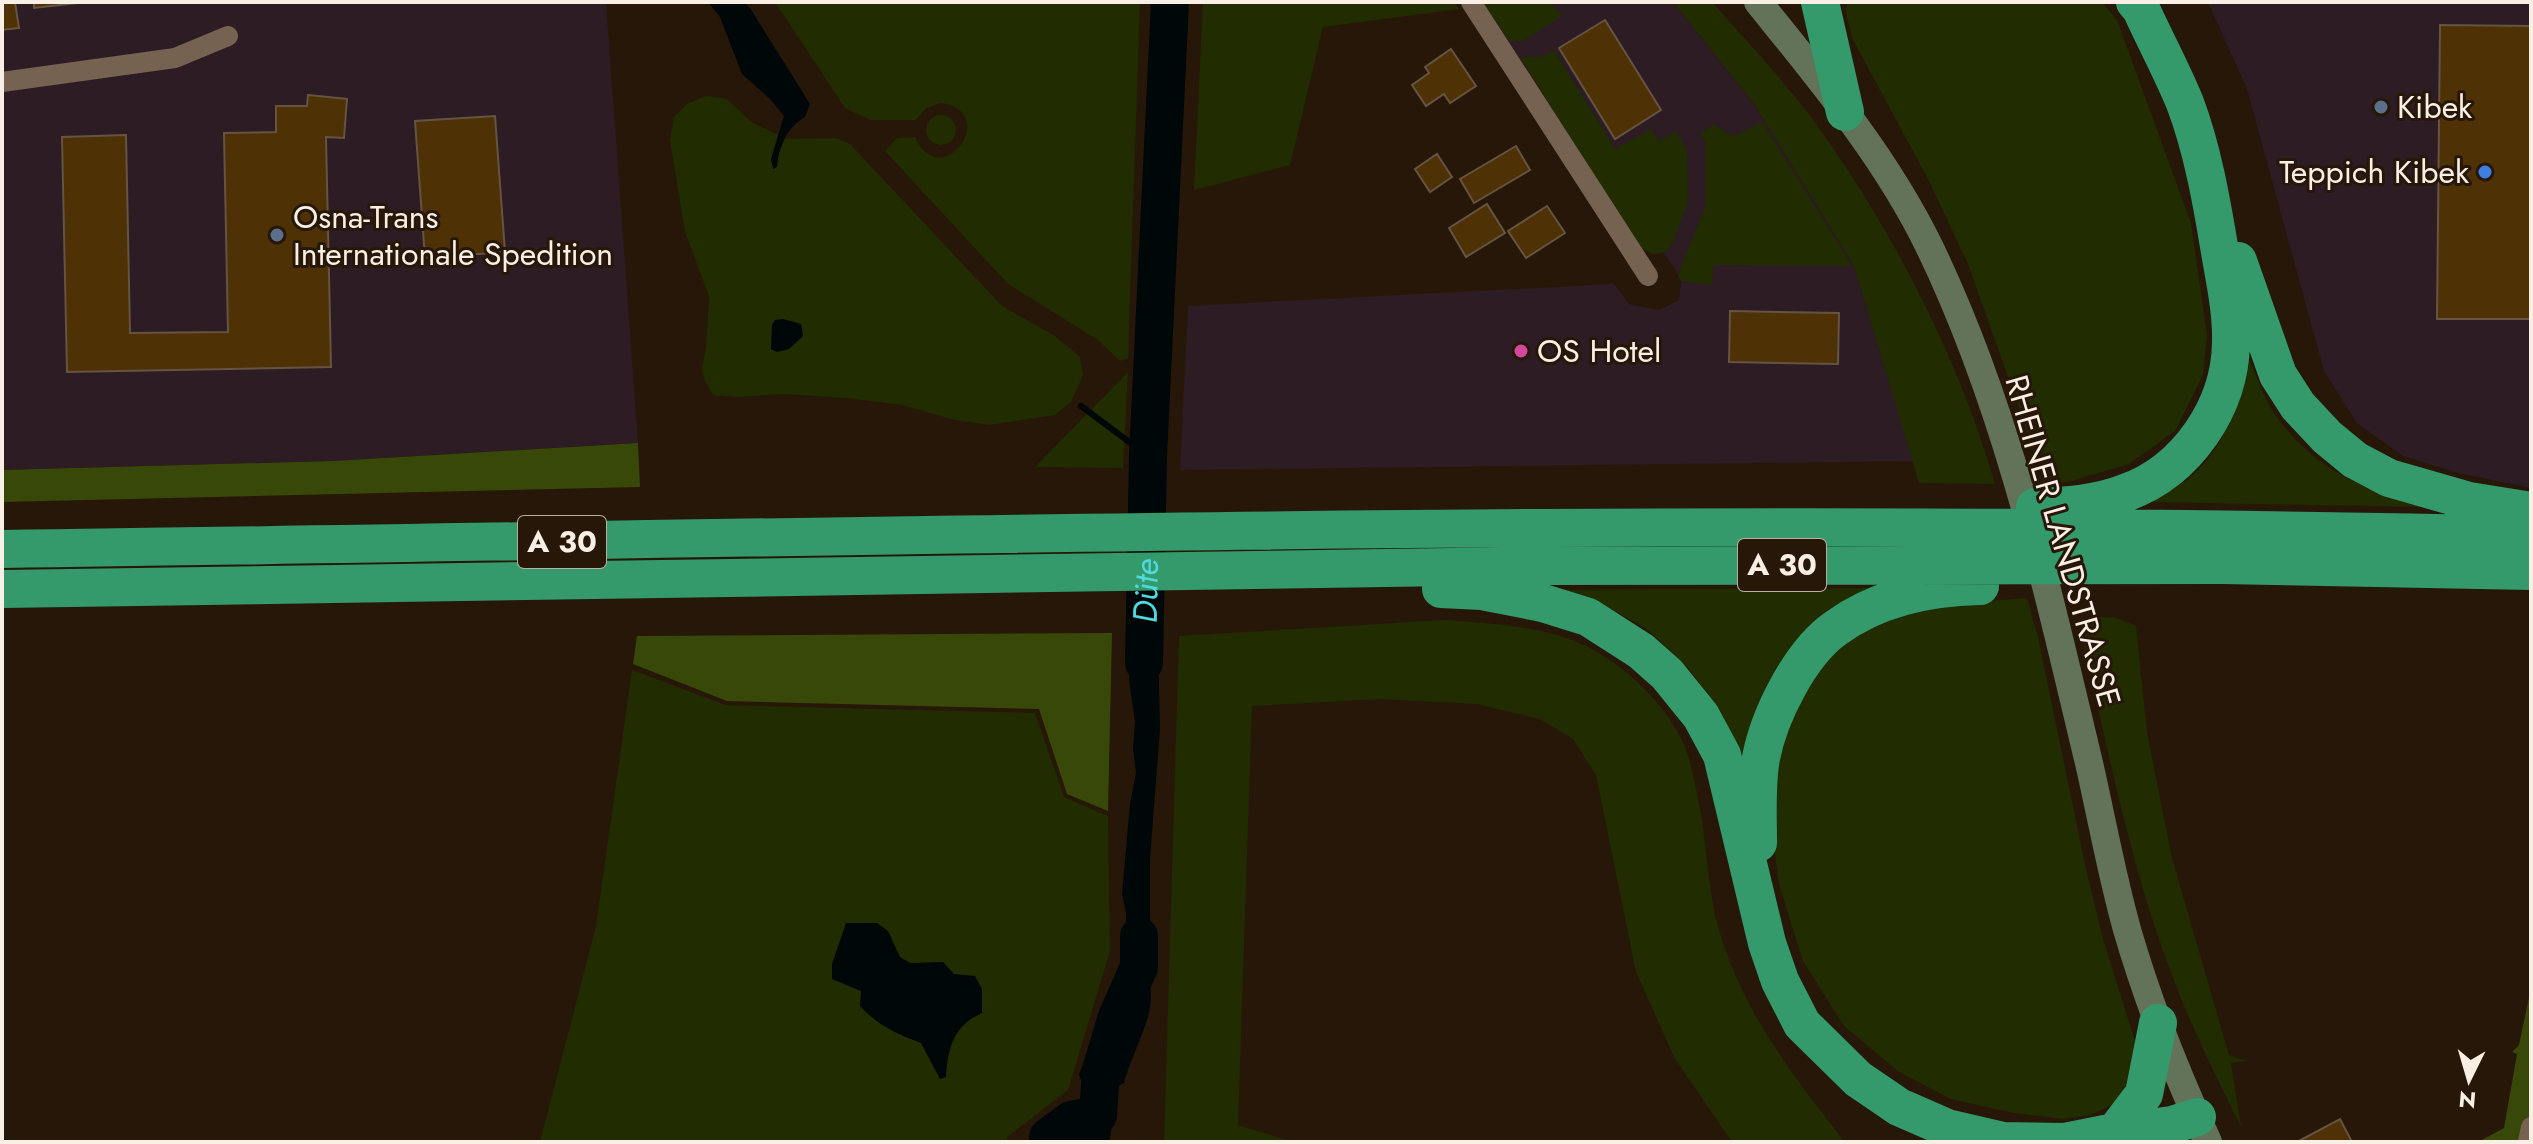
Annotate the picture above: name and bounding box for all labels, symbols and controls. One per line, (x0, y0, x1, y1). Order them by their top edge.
place label: Kibek (2397, 84, 2473, 130)
marker: Kibek (2372, 98, 2390, 116)
place label: Teppich Kibek (2279, 149, 2470, 195)
marker: Teppich Kibek (2476, 163, 2494, 181)
place label: Osna-Trans Internationale Spedition (293, 194, 613, 277)
marker: Osna-Trans Internationale Spedition (268, 226, 286, 244)
place label: OS Hotel (1537, 328, 1661, 374)
marker: OS Hotel (1512, 342, 1530, 360)
street label: RHEINER LANDSTRASSE (1994, 370, 2132, 712)
road number: A 30 (518, 516, 606, 568)
road number: A 30 (1738, 539, 1826, 591)
water label: Düte (1121, 558, 1171, 624)
north arrow (2429, 1040, 2509, 1120)
text: N (2457, 1083, 2477, 1117)

